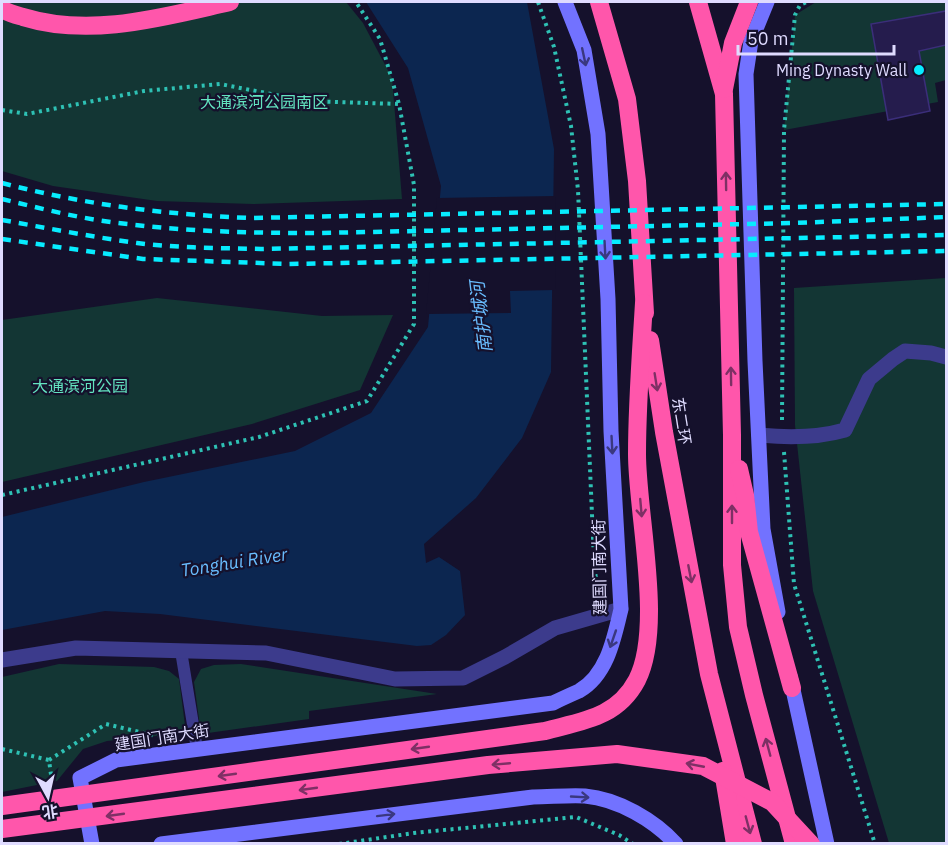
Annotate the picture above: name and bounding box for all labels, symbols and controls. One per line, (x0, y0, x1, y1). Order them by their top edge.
scale bar (738, 18, 894, 56)
text: 50 m (747, 27, 789, 50)
one-way arrow (579, 46, 590, 66)
place label: Ming Dynasty Wall (776, 60, 907, 80)
marker: Ming Dynasty Wall (912, 63, 926, 77)
park label: 大通滨河公园南区 (200, 92, 328, 112)
one-way arrow (720, 172, 732, 192)
one-way arrow (599, 240, 610, 260)
water label: 南护城河 (465, 277, 497, 354)
one-way arrow (725, 367, 736, 387)
one-way arrow (651, 371, 662, 391)
park label: 大通滨河公园 (32, 376, 128, 396)
street label: 东二环 (668, 396, 696, 446)
one-way arrow (606, 434, 617, 454)
one-way arrow (636, 498, 647, 518)
one-way arrow (726, 504, 738, 524)
street label: 建国门南大街 (588, 519, 610, 615)
water label: Tonghui River (179, 542, 289, 582)
one-way arrow (685, 563, 696, 583)
one-way arrow (607, 629, 618, 647)
street label: 建国门南大街 (113, 720, 211, 754)
one-way arrow (762, 737, 773, 756)
one-way arrow (411, 743, 431, 754)
one-way arrow (492, 759, 512, 770)
one-way arrow (686, 759, 705, 770)
north arrow (18, 767, 78, 827)
one-way arrow (218, 770, 238, 781)
one-way arrow (299, 784, 318, 795)
one-way arrow (569, 791, 589, 803)
text: 北 (41, 801, 59, 823)
one-way arrow (105, 809, 125, 820)
one-way arrow (376, 809, 396, 820)
one-way arrow (743, 815, 755, 834)

